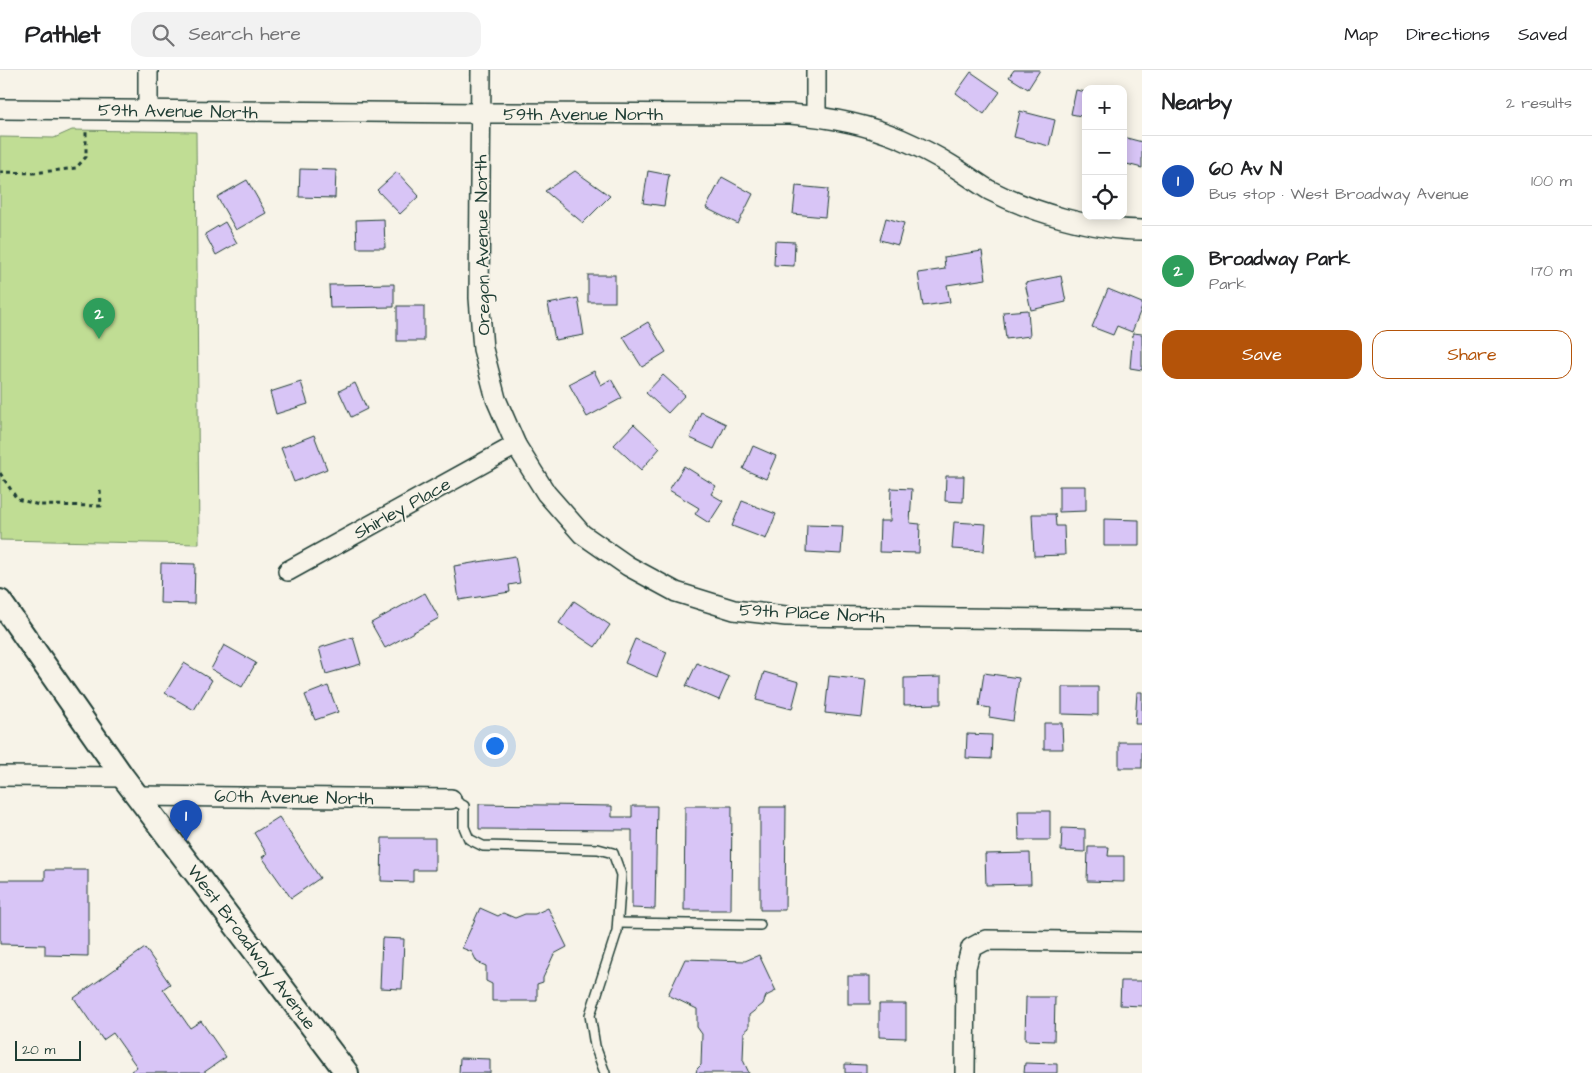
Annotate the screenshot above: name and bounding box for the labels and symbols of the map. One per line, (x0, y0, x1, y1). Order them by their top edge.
street label: 59th Avenue North (98, 98, 258, 125)
street label: 59th Avenue North (503, 102, 663, 127)
street label: Oregon Avenue North (468, 154, 498, 335)
pin: 2 (83, 298, 115, 339)
street label: Shirley Place (349, 471, 456, 546)
street label: 59th Place North (739, 597, 885, 630)
your location (482, 733, 508, 759)
street label: 60th Avenue North (214, 784, 374, 811)
pin: 1 (170, 800, 202, 841)
street label: West Broadway Avenue (180, 860, 322, 1036)
scale bar (15, 1038, 81, 1061)

